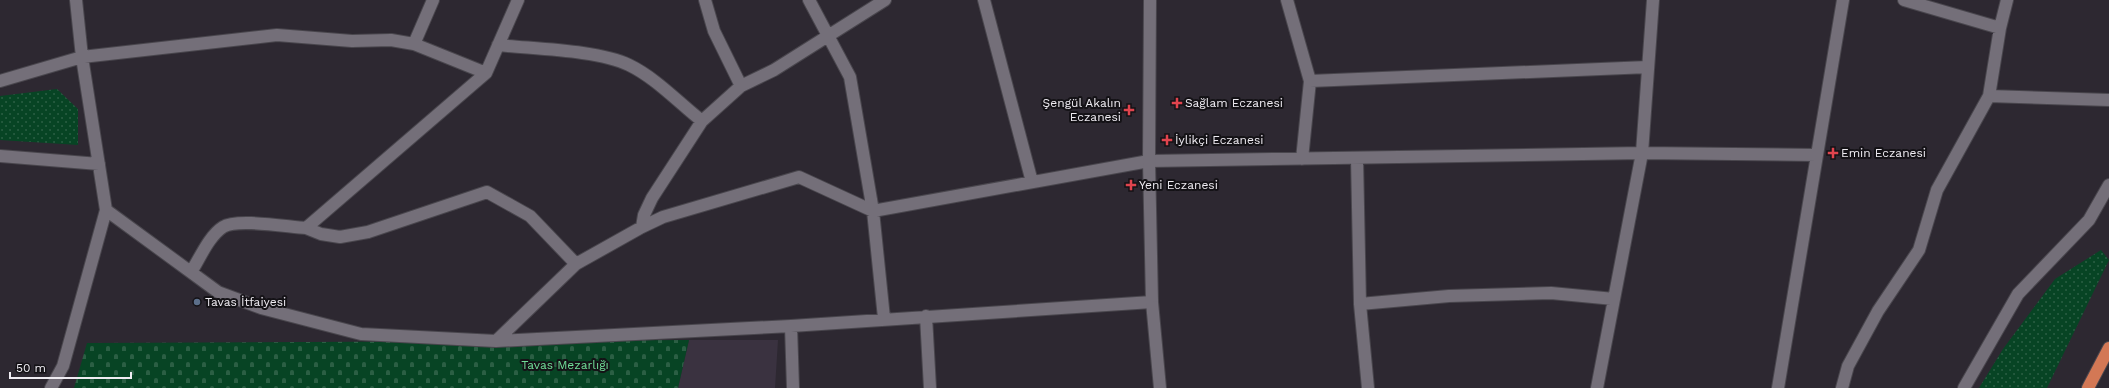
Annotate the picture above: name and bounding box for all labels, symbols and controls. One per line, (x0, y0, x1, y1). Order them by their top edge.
place label: Şengül Akalın Eczanesi (1043, 96, 1121, 124)
place label: Sağlam Eczanesi (1185, 96, 1283, 110)
marker: Sağlam Eczanesi (1172, 98, 1182, 108)
marker: Şengül Akalın Eczanesi (1124, 105, 1134, 115)
place label: İylikçi Eczanesi (1175, 133, 1263, 147)
marker: İylikçi Eczanesi (1162, 135, 1172, 145)
place label: Emin Eczanesi (1841, 146, 1926, 160)
marker: Emin Eczanesi (1828, 148, 1838, 158)
place label: Yeni Eczanesi (1139, 178, 1218, 192)
marker: Yeni Eczanesi (1126, 180, 1136, 190)
place label: Tavas İtfaiyesi (205, 295, 286, 309)
marker: Tavas İtfaiyesi (192, 297, 202, 307)
scale bar (10, 354, 131, 380)
park label: Tavas Mezarlığı (521, 358, 609, 372)
text: 50 m (16, 361, 46, 375)

